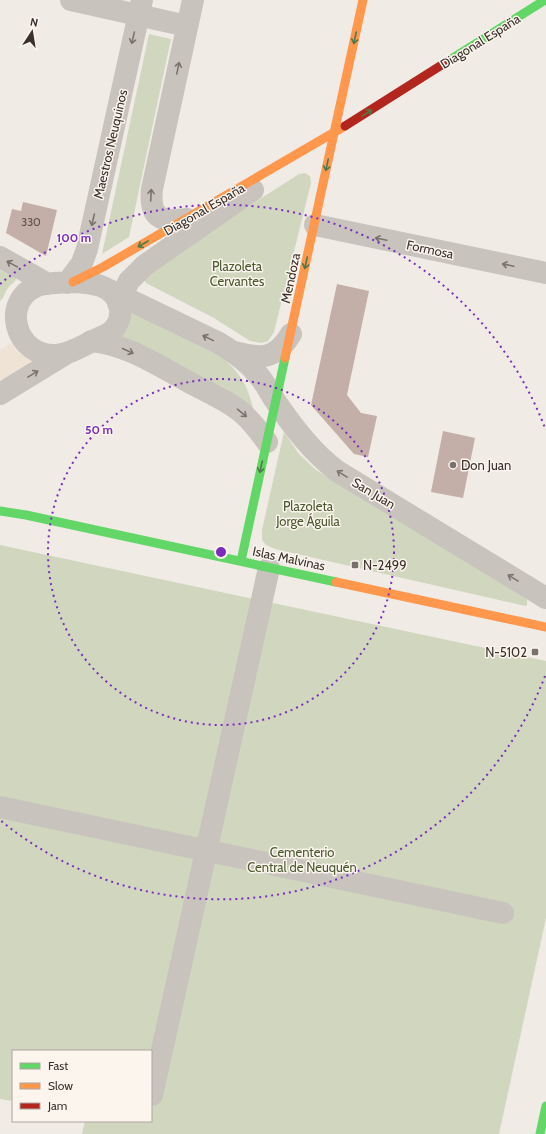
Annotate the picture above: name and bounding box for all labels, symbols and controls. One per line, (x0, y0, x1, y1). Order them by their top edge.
street label: Diagonal España (437, 10, 523, 72)
north arrow (12, 12, 52, 52)
text: N (29, 15, 39, 30)
one-way arrow (129, 31, 137, 44)
one-way arrow (350, 31, 358, 44)
one-way arrow (174, 62, 182, 75)
street label: Maestros Neuquinos (90, 87, 130, 200)
one-way arrow (361, 108, 373, 116)
one-way arrow (323, 158, 331, 171)
street label: Diagonal España (161, 179, 248, 239)
one-way arrow (148, 189, 155, 202)
one-way arrow (89, 213, 97, 226)
house number: 330 (21, 215, 41, 229)
text: 100 m (57, 230, 91, 245)
one-way arrow (374, 235, 387, 243)
street label: Formosa (405, 236, 456, 262)
one-way arrow (137, 241, 149, 249)
street label: Mendoza (277, 251, 303, 305)
one-way arrow (302, 257, 310, 270)
park label: Plazoleta Cervantes (210, 258, 265, 289)
one-way arrow (6, 260, 18, 267)
one-way arrow (502, 261, 515, 269)
one-way arrow (202, 334, 214, 341)
one-way arrow (122, 348, 134, 355)
one-way arrow (27, 369, 39, 377)
one-way arrow (237, 409, 248, 418)
text: 50 m (85, 422, 113, 437)
place label: Don Juan (461, 457, 511, 473)
one-way arrow (257, 460, 265, 473)
marker: Don Juan (448, 460, 458, 470)
one-way arrow (336, 469, 348, 477)
street label: San Juan (350, 474, 398, 512)
park label: Plazoleta Jorge Águila (275, 498, 341, 529)
street label: Islas Malvinas (251, 542, 327, 574)
centre of rings (214, 545, 228, 559)
place label: N-2499 (363, 557, 407, 573)
marker: N-2499 (350, 560, 360, 570)
one-way arrow (508, 574, 519, 582)
place label: N-5102 (485, 644, 527, 660)
marker: N-5102 (530, 647, 540, 657)
park label: Cementerio Central de Neuquén (247, 844, 357, 875)
legend (12, 1050, 152, 1122)
text: Fast (48, 1058, 68, 1073)
text: Slow (48, 1078, 73, 1093)
text: Jam (47, 1098, 67, 1113)

